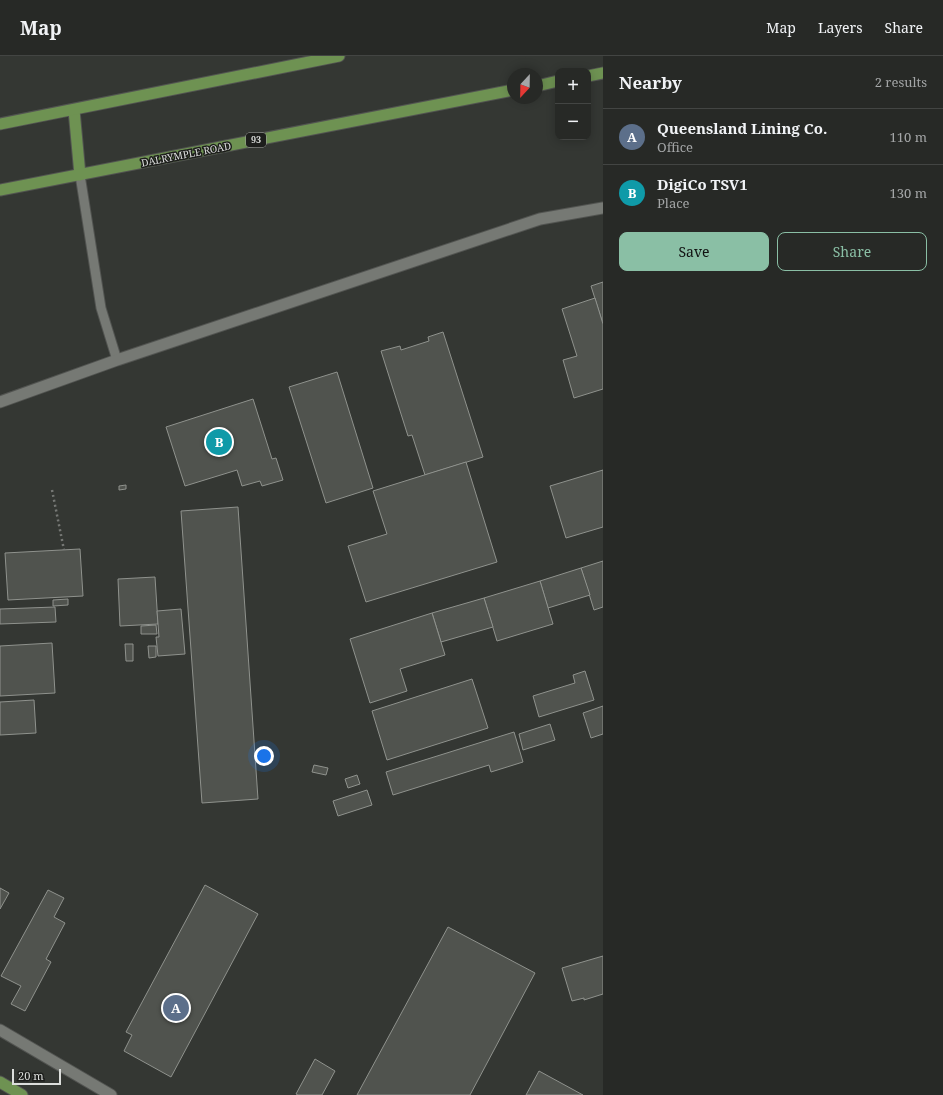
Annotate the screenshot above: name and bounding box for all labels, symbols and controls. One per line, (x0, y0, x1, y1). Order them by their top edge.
text: Map (20, 15, 62, 41)
text: Map (766, 18, 796, 37)
text: Layers (818, 18, 863, 37)
text: Share (885, 18, 923, 37)
north arrow (507, 68, 543, 104)
map controls (555, 68, 591, 140)
button: + (555, 68, 591, 104)
text: Nearby (619, 71, 682, 94)
text: 2 results (875, 73, 927, 91)
button: − (555, 104, 591, 140)
text: Queensland Lining Co. (657, 118, 827, 138)
text: A (627, 128, 637, 146)
text: 110 m (890, 128, 927, 146)
road number: 93 (246, 133, 266, 147)
street label: DALRYMPLE ROAD (140, 138, 232, 170)
text: Office (657, 138, 693, 156)
text: DigiCo TSV1 (657, 174, 748, 194)
text: B (628, 184, 636, 202)
text: 130 m (890, 184, 927, 202)
text: Place (657, 194, 690, 212)
button: Save (619, 232, 769, 271)
button: Share (777, 232, 927, 271)
pin: B (206, 427, 232, 457)
your location (254, 746, 274, 766)
pin: A (163, 993, 189, 1023)
scale bar (12, 1067, 61, 1086)
text: 20 m (18, 1068, 44, 1083)

